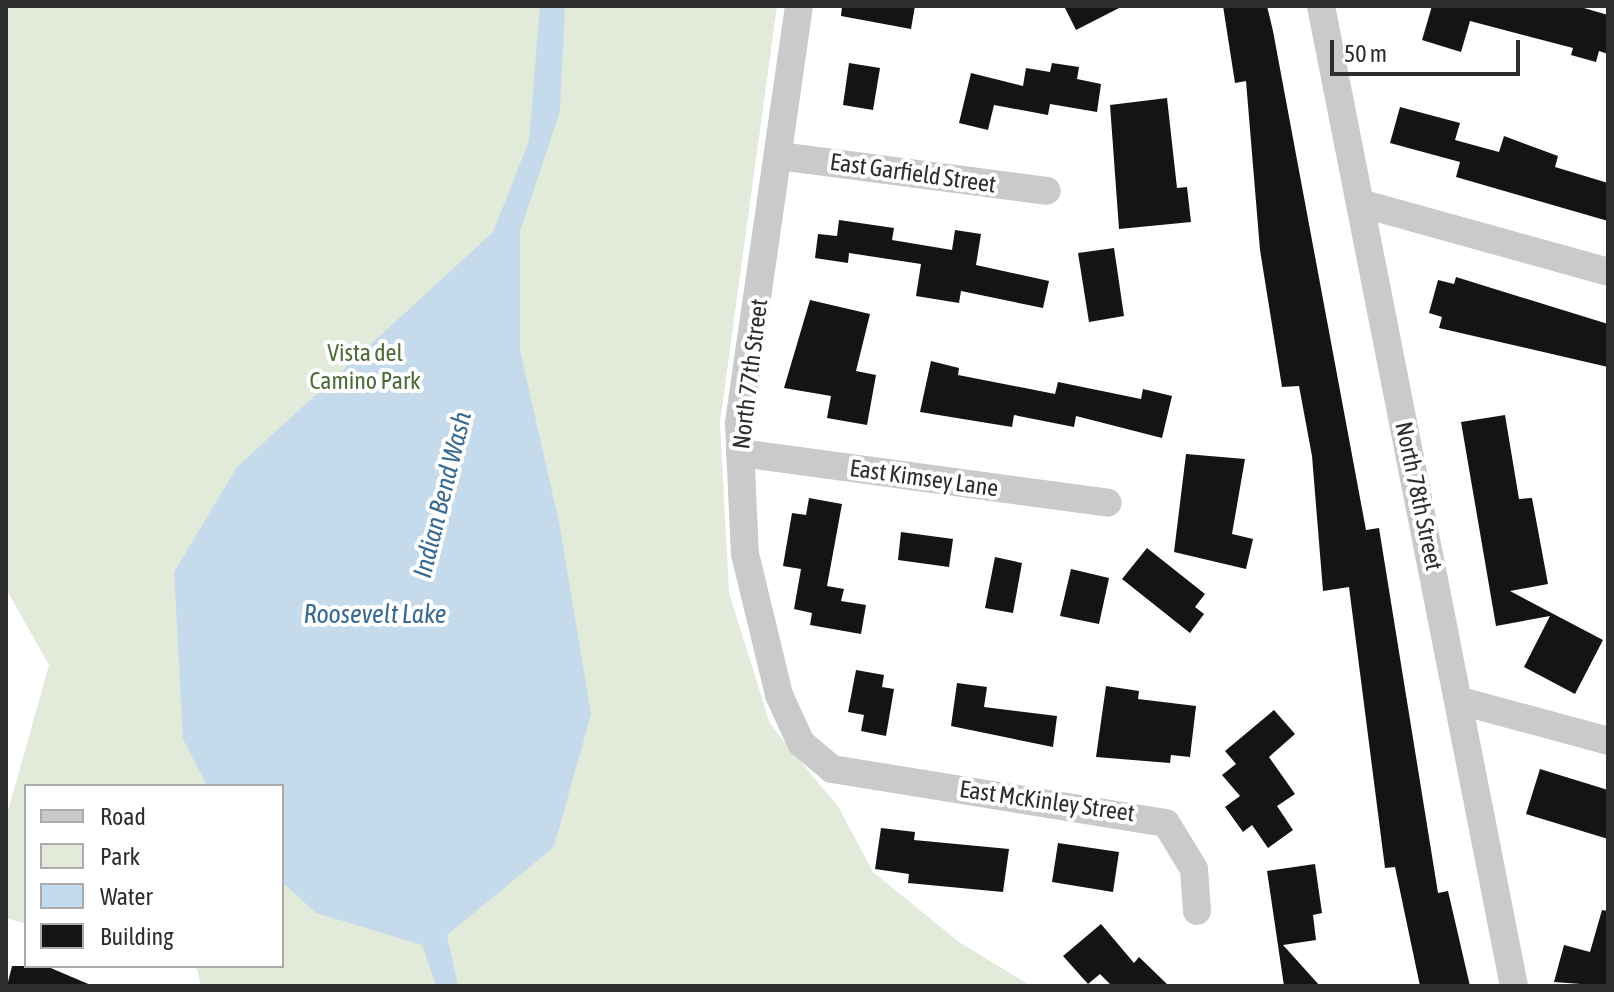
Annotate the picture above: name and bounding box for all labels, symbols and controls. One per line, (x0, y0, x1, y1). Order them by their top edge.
scale bar (1334, 24, 1524, 74)
text: 50 m (1344, 40, 1387, 67)
street label: East Garfield Street (828, 147, 998, 199)
street label: North 77th Street (726, 297, 774, 451)
park label: Vista del Camino Park (309, 339, 421, 395)
water label: Indian Bend Wash (407, 409, 479, 581)
street label: North 78th Street (1389, 419, 1449, 573)
street label: East Kimsey Lane (848, 453, 1000, 503)
water label: Roosevelt Lake (303, 599, 447, 631)
street label: East McKinley Street (958, 774, 1136, 828)
legend (24, 784, 284, 968)
text: Road (100, 803, 146, 830)
text: Park (100, 843, 140, 870)
text: Water (100, 883, 153, 910)
text: Building (100, 923, 173, 950)

